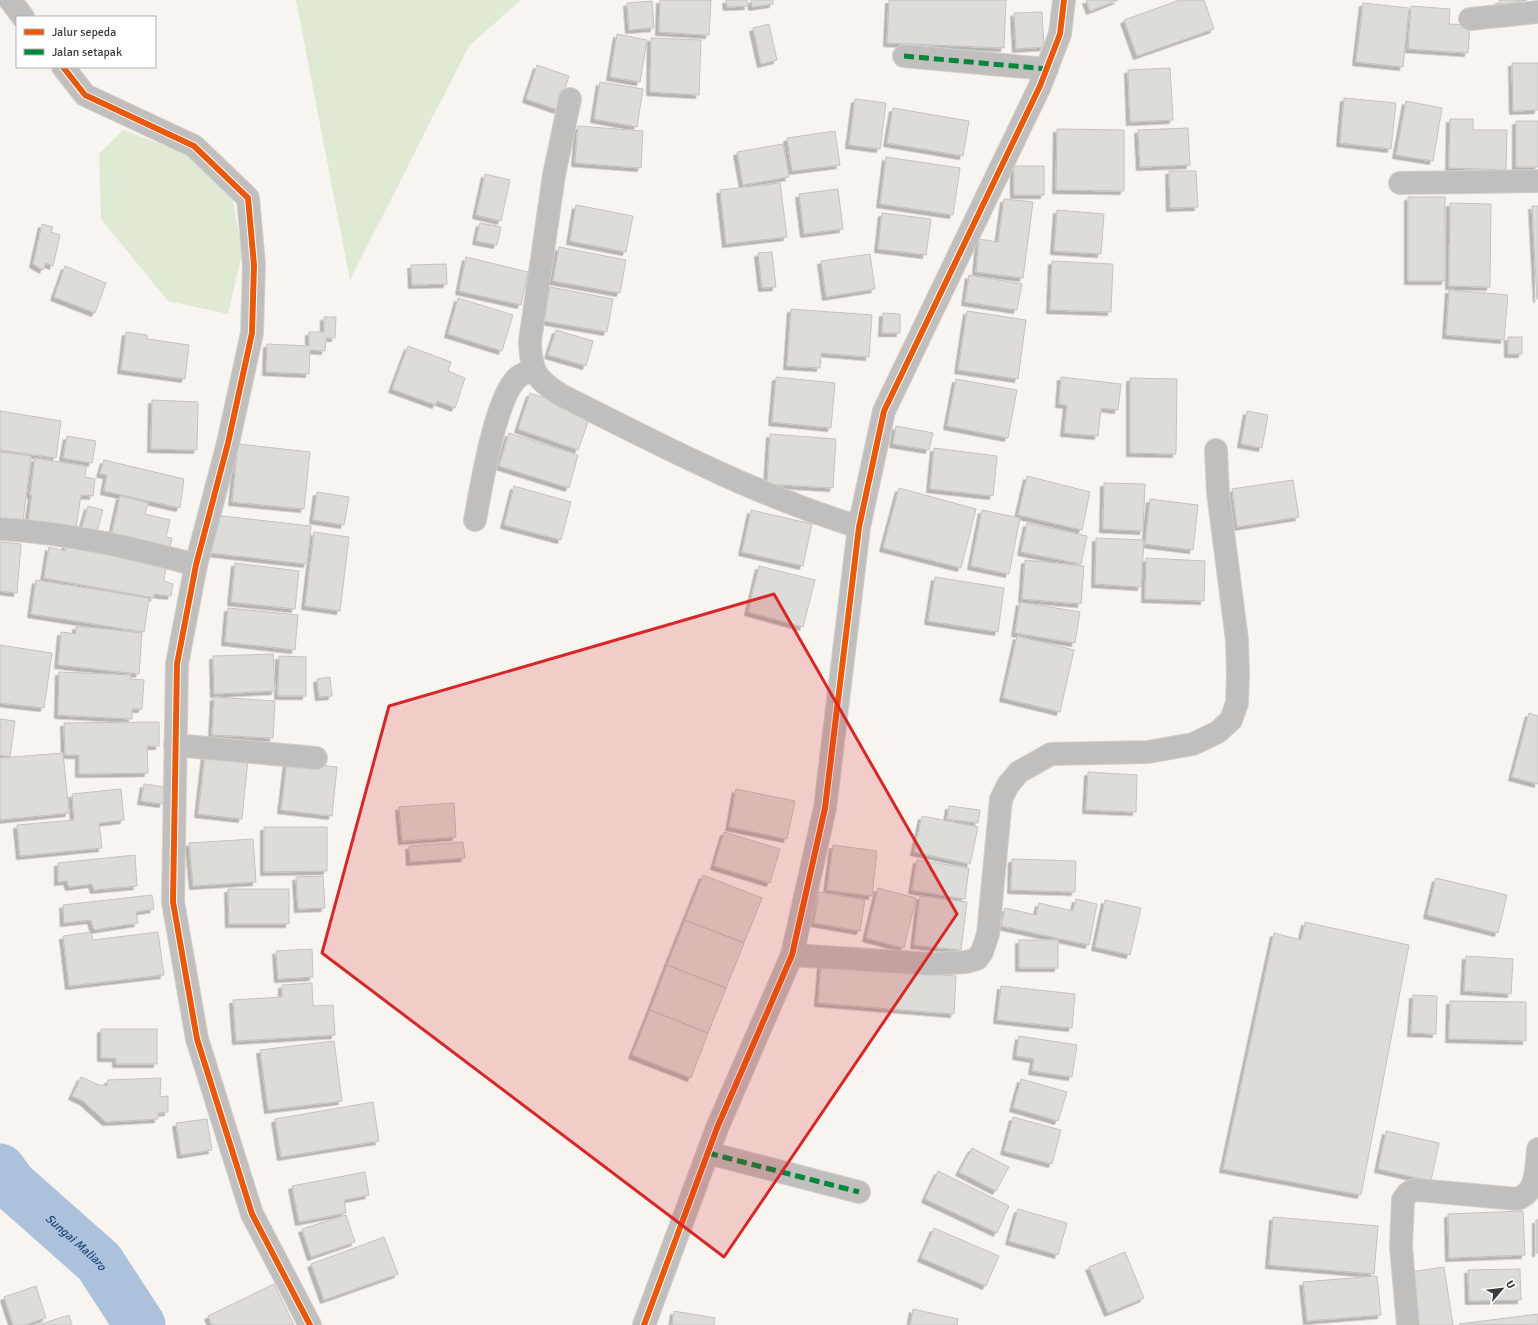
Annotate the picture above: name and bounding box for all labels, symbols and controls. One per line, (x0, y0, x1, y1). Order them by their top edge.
legend (16, 16, 156, 68)
text: Jalur sepeda (52, 25, 116, 40)
text: Jalan setapak (52, 45, 122, 60)
water label: Sungai Maliaro (42, 1211, 110, 1274)
north arrow (1482, 1269, 1522, 1309)
text: U (1503, 1278, 1518, 1291)

